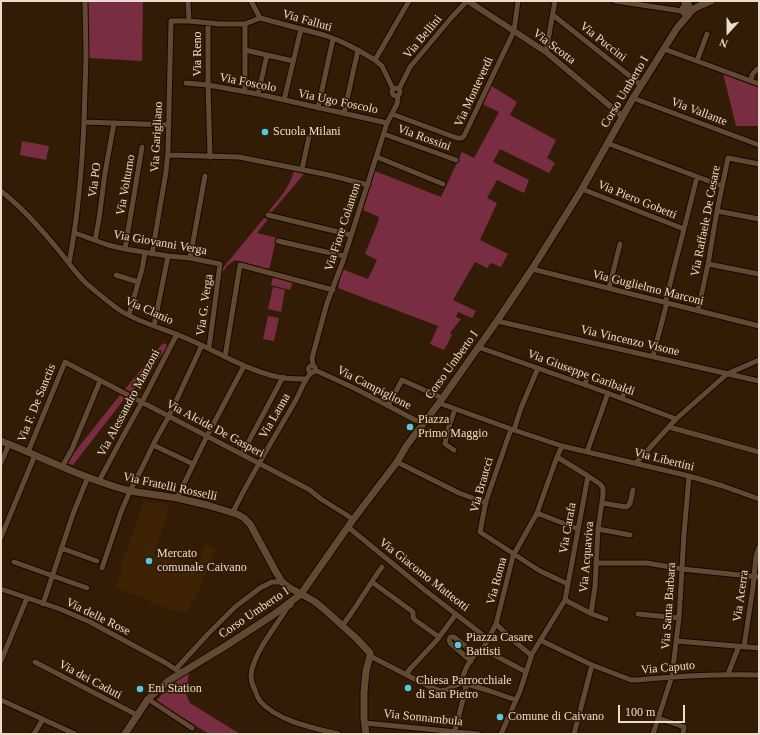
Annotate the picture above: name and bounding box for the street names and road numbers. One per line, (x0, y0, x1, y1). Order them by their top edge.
street label: Via Falluti (281, 7, 333, 35)
street label: Via Bellini (401, 12, 445, 62)
street label: Via Puccini (577, 19, 629, 65)
street label: Via Scotta (530, 26, 578, 68)
street label: Via Reno (191, 32, 205, 76)
street label: Corso Umberto I (598, 53, 652, 131)
street label: Via Monteverdi (452, 55, 496, 129)
street label: Via Foscolo (218, 70, 278, 96)
street label: Via Ugo Foscolo (297, 87, 379, 117)
street label: Via Vallante (669, 95, 729, 129)
street label: Via Garigliano (148, 101, 166, 173)
street label: Via Rossini (395, 122, 453, 154)
street label: Via Volturno (114, 154, 138, 216)
street label: Via PO (85, 162, 105, 198)
street label: Via Raffaele De Cesare (688, 164, 724, 278)
street label: Via Piero Gobetti (595, 178, 679, 222)
street label: Via Fiore Colanton (322, 181, 364, 273)
street label: Via Giovanni Verga (112, 228, 208, 258)
street label: Via Guglielmo Marconi (591, 267, 705, 309)
street label: Via G. Verga (194, 273, 216, 337)
street label: Via Clanio (123, 294, 175, 328)
street label: Via Vincenzo Visone (579, 323, 681, 359)
street label: Corso Umberto I (422, 328, 482, 402)
street label: Via Alessandro Manzoni (95, 347, 163, 459)
street label: Via Giuseppe Garibaldi (525, 347, 637, 399)
street label: Via F. De Sanctis (15, 362, 59, 444)
street label: Via Campiglione (334, 363, 414, 413)
street label: Via Lanna (256, 391, 294, 441)
street label: Via Alcide De Gasperi (164, 397, 266, 461)
street label: Via Libertini (632, 446, 696, 474)
street label: Via Braucci (467, 456, 497, 514)
street label: Via Fratelli Rosselli (122, 470, 218, 504)
street label: Via Carafa (556, 501, 580, 555)
street label: Via Acquaviva (577, 521, 597, 593)
street label: Via Giacomo Matteotti (376, 535, 472, 615)
street label: Via Roma (484, 556, 510, 606)
street label: Via Santa Barbara (659, 562, 679, 650)
street label: Via Acerra (730, 569, 752, 623)
street label: Corso Umberto I (216, 584, 292, 642)
street label: Via delle Rose (63, 595, 133, 639)
street label: Via dei Caduti (56, 657, 124, 703)
street label: Via Caputo (640, 658, 696, 678)
street label: Via Sonnambula (383, 707, 463, 729)

